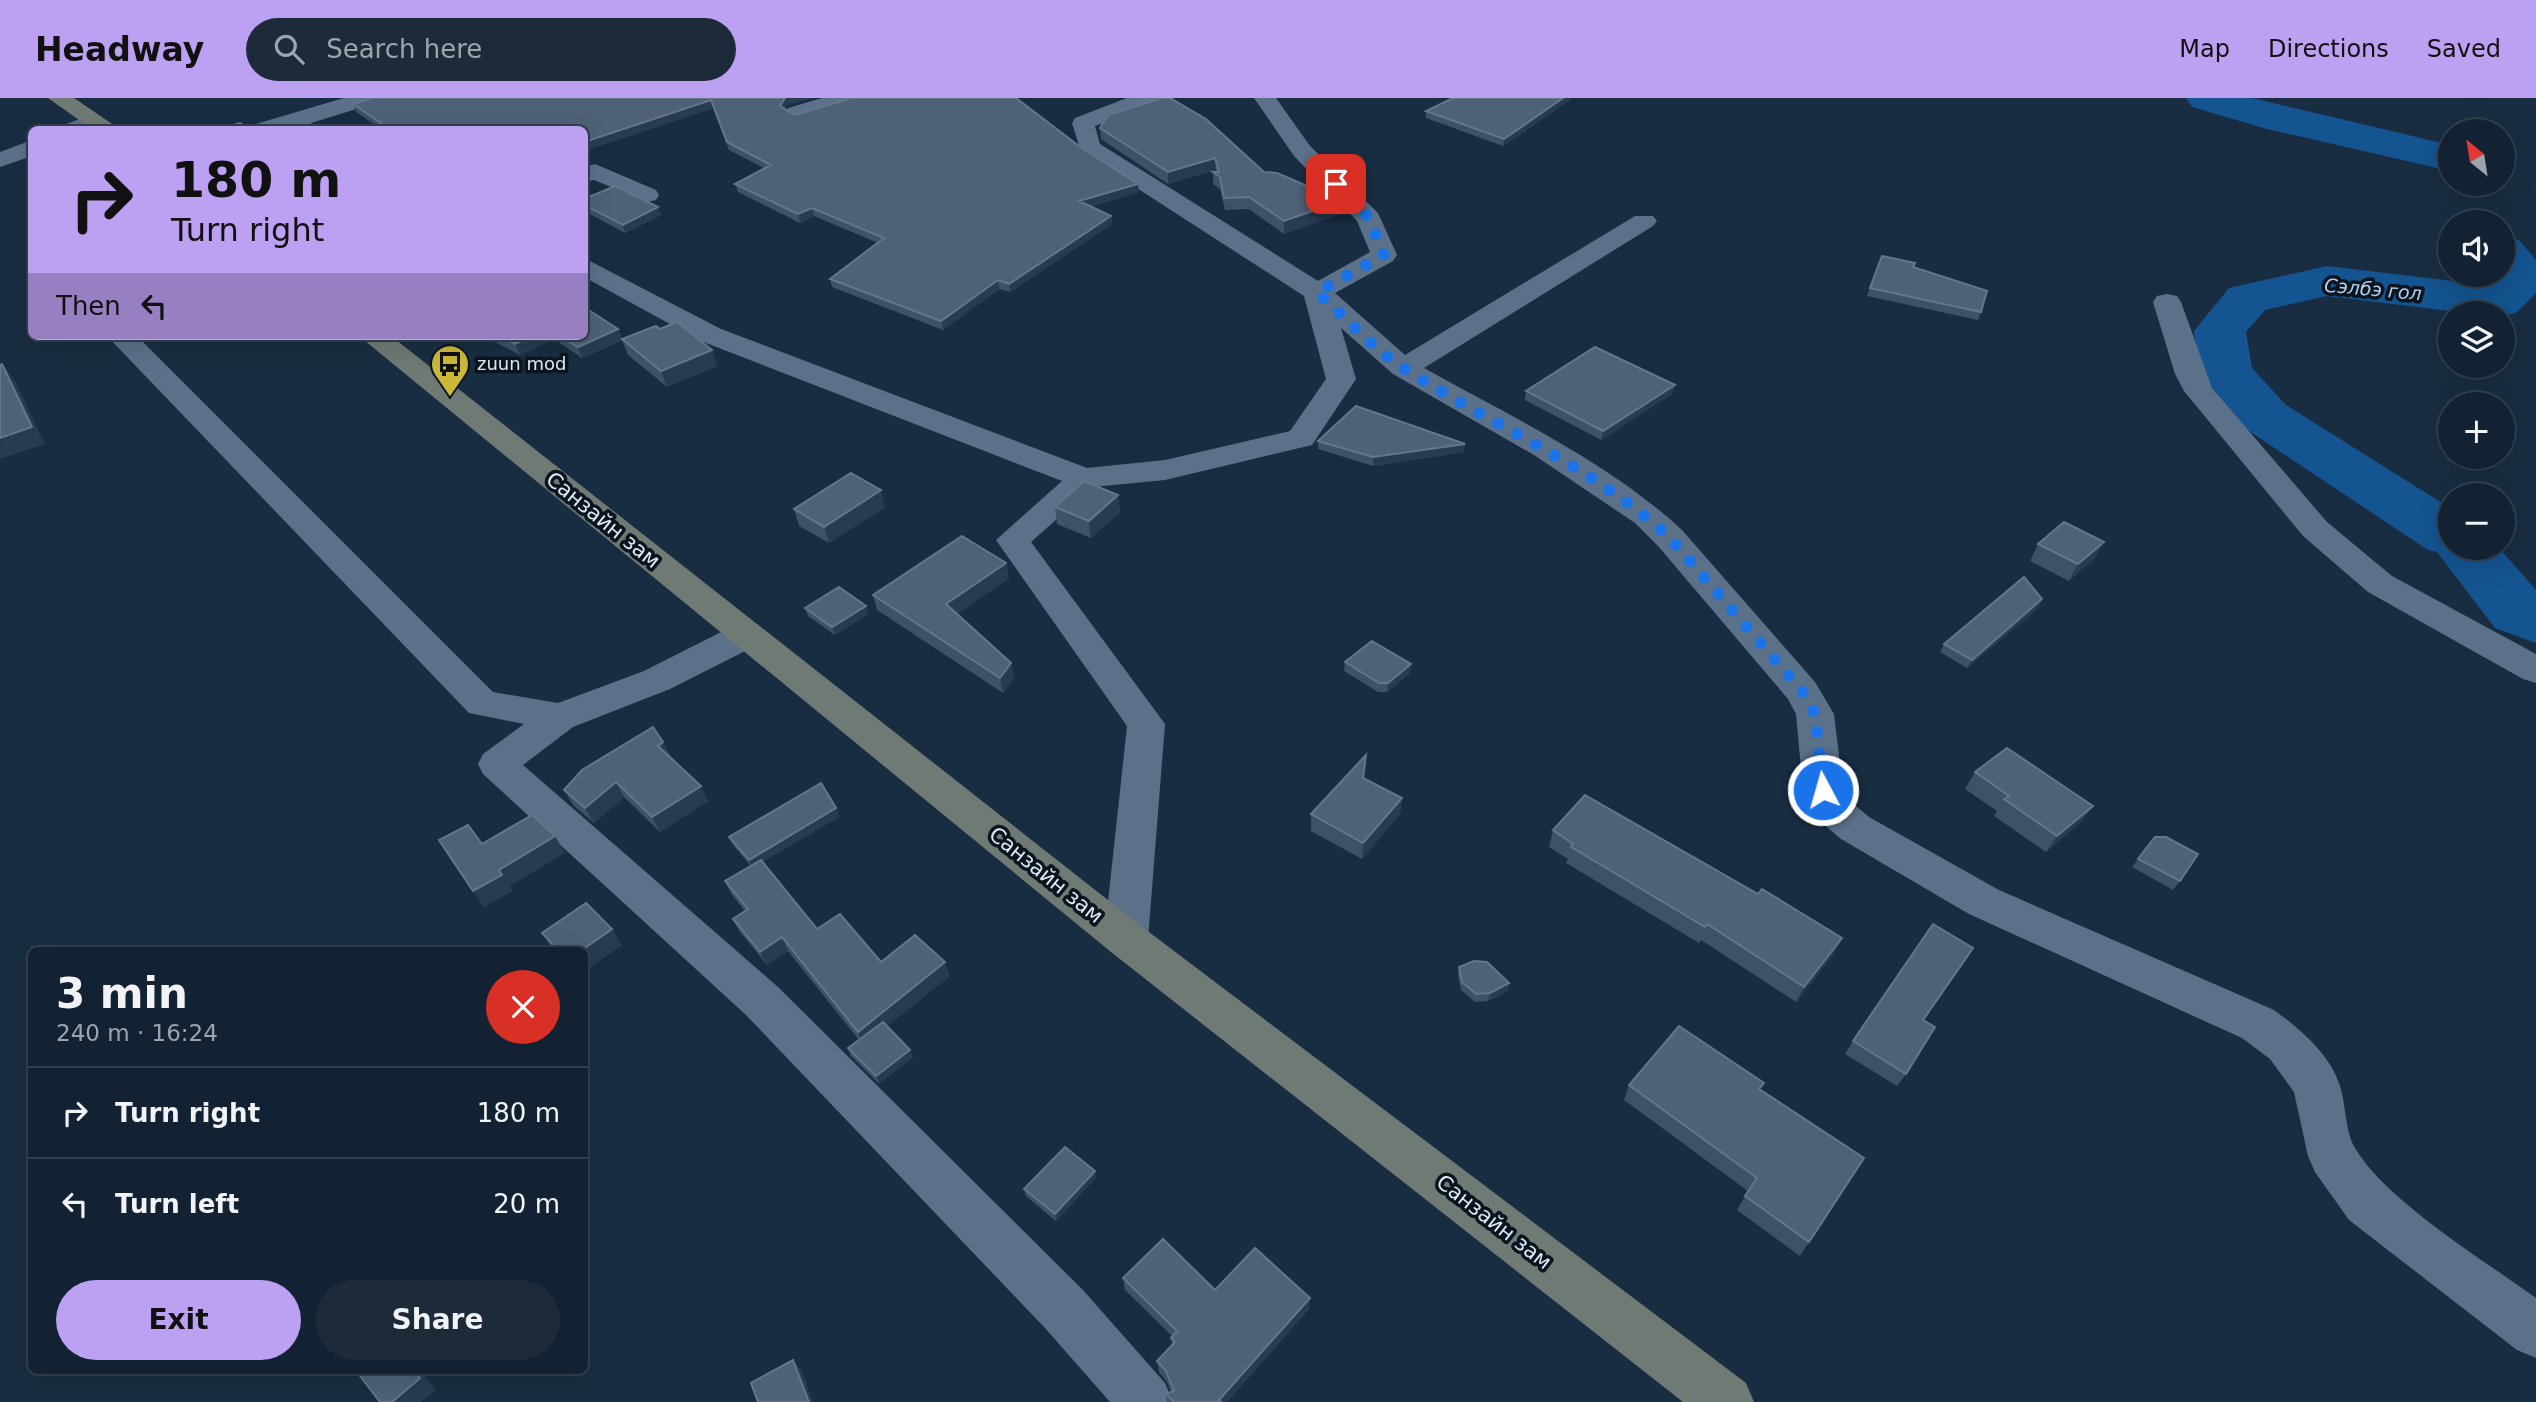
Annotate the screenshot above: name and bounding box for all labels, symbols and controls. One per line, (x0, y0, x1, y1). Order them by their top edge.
search box (246, 18, 736, 81)
text: Headway (35, 30, 204, 69)
icon: search (270, 30, 308, 68)
text: Search here (326, 34, 482, 64)
text: Map (2179, 35, 2230, 63)
text: Directions (2268, 35, 2389, 63)
text: Saved (2427, 35, 2501, 63)
north arrow (2438, 119, 2515, 196)
map controls (2438, 119, 2515, 560)
text: 180 m (171, 152, 341, 209)
icon: right (56, 154, 147, 245)
pin (1306, 154, 1366, 214)
icon: arrive (1317, 165, 1355, 203)
button: sound (2438, 210, 2515, 287)
text: Turn right (171, 211, 324, 249)
water label: Сэлбэ гол (2323, 274, 2423, 304)
icon: left (135, 287, 173, 325)
text: Then (56, 291, 121, 321)
button: layers (2438, 301, 2515, 378)
bus stop icon: zuun mod (429, 343, 471, 398)
place label: zuun mod (477, 353, 566, 374)
button: + (2438, 392, 2515, 469)
street label: Санзайн зам (541, 467, 665, 573)
button: − (2438, 483, 2515, 560)
position arrow (1786, 753, 1860, 827)
street label: Санзайн зам (984, 822, 1108, 928)
text: 3 min (56, 969, 188, 1018)
button: close (486, 970, 560, 1044)
text: 240 m · 16:24 (56, 1020, 218, 1046)
icon: right (56, 1094, 94, 1132)
text: Turn right (115, 1098, 260, 1128)
text: 180 m (477, 1098, 560, 1128)
street label: Санзайн зам (1432, 1170, 1556, 1274)
icon: left (56, 1185, 94, 1223)
text: Turn left (115, 1189, 239, 1219)
text: 20 m (493, 1189, 560, 1219)
button: Exit (56, 1280, 301, 1360)
button: Share (315, 1280, 560, 1360)

